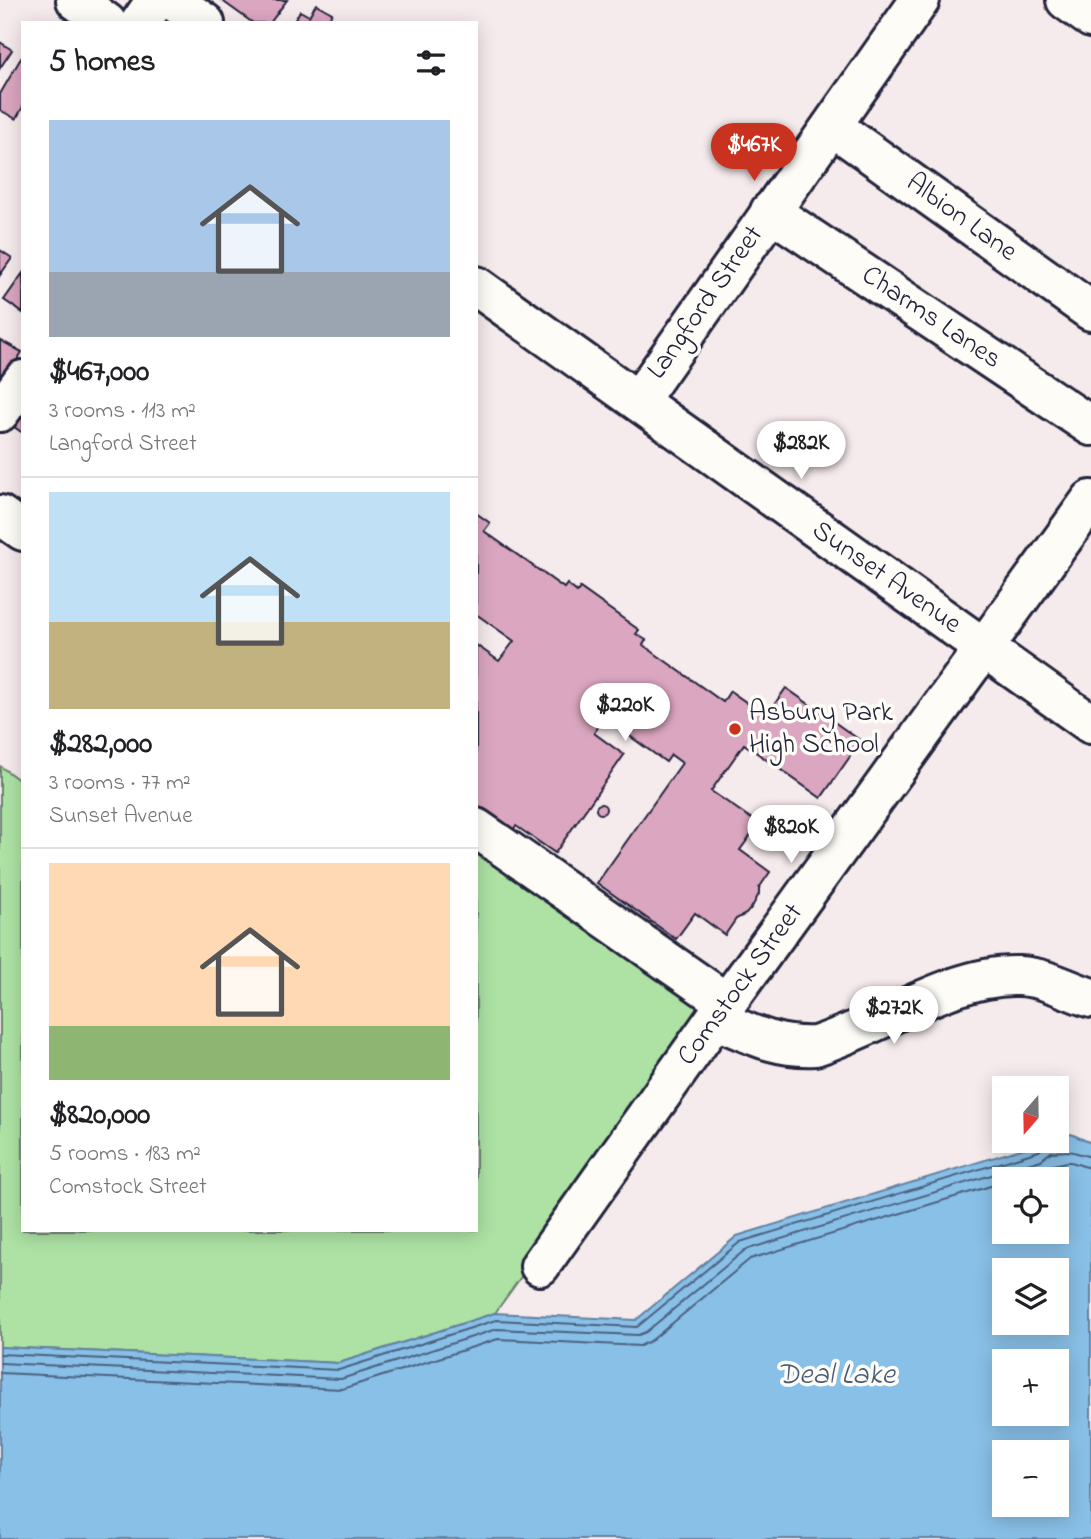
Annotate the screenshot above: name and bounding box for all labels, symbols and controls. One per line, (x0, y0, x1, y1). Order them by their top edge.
text: 5 homes (49, 41, 156, 85)
icon: filters (412, 44, 450, 82)
pin: $467K (705, 124, 803, 183)
text: $467K (727, 129, 781, 162)
street label: Albion Lane (897, 164, 1026, 273)
icon: home (187, 166, 313, 292)
street label: Langford Street (638, 218, 774, 388)
street label: Charms Lanes (853, 256, 1009, 380)
text: $467,000 (49, 351, 149, 395)
text: 3 rooms · 113 m² (49, 395, 196, 428)
pin: $282K (752, 421, 850, 481)
text: $282K (773, 427, 829, 460)
text: Langford Street (49, 428, 197, 461)
street label: Sunset Avenue (803, 511, 970, 645)
icon: home (187, 538, 313, 664)
pin: $220K (576, 684, 674, 743)
text: $220K (596, 689, 654, 722)
place label: Asbury Park High School (749, 693, 894, 766)
marker: Asbury Park High School (727, 721, 743, 737)
text: $282,000 (49, 723, 152, 767)
text: 3 rooms · 77 m² (49, 767, 191, 800)
text: Sunset Avenue (49, 800, 192, 833)
pin: $820K (742, 806, 840, 865)
text: $820K (763, 811, 819, 844)
street label: Comstock Street (668, 895, 814, 1075)
icon: home (187, 909, 313, 1035)
pin: $272K (845, 986, 943, 1046)
text: $272K (865, 992, 923, 1025)
north arrow (992, 1076, 1069, 1153)
map controls (992, 1076, 1069, 1517)
text: $820,000 (49, 1094, 150, 1138)
text: 5 rooms · 183 m² (49, 1138, 201, 1171)
button: locate (992, 1167, 1069, 1244)
text: Comstock Street (49, 1171, 207, 1204)
button: layers (992, 1258, 1069, 1335)
button: + (992, 1349, 1069, 1426)
water label: Deal Lake (777, 1354, 897, 1398)
button: − (992, 1440, 1069, 1517)

